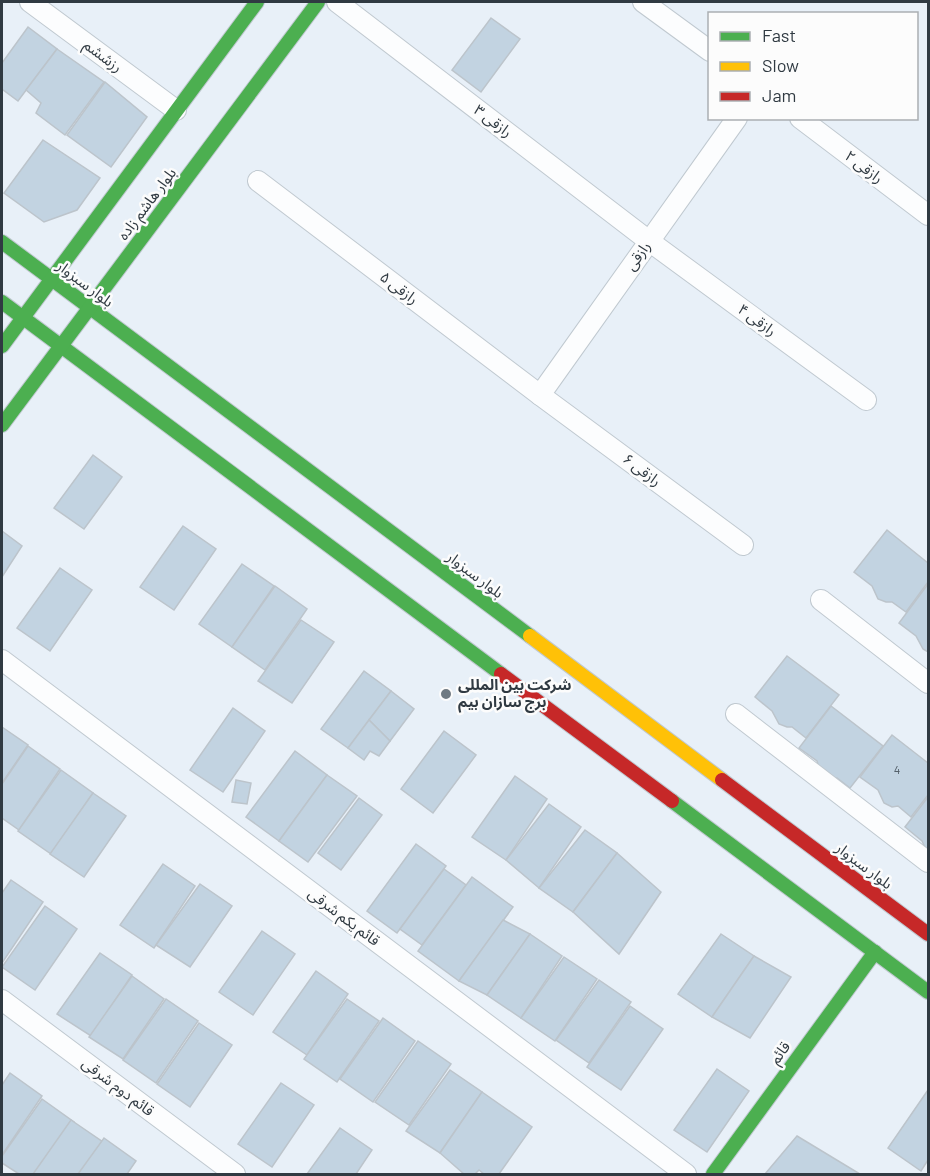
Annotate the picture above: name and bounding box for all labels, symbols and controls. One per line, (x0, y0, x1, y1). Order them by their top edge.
legend (708, 12, 918, 120)
text: Fast (762, 24, 796, 46)
street label: رزششم (79, 35, 126, 78)
text: Slow (762, 54, 799, 76)
text: Jam (762, 84, 796, 106)
street label: رازقی ۳ (470, 100, 516, 141)
street label: رازقی ۲ (841, 146, 887, 187)
street label: بلوار هاشم زاده (113, 164, 182, 245)
street label: رازقی (621, 237, 654, 274)
street label: بلوار سبزوار (52, 255, 118, 311)
street label: رازقی ۵ (376, 267, 422, 308)
street label: رازقی ۴ (734, 299, 780, 340)
street label: رازقی ۶ (619, 449, 665, 490)
street label: بلوار سبزوار (442, 546, 508, 602)
place label: شرکت بین المللی برج سازان بیم (458, 675, 572, 713)
marker: شرکت بین المللی برج سازان بیم (439, 687, 453, 701)
house number: 4 (894, 762, 900, 776)
street label: بلوار سبزوار (831, 837, 897, 893)
street label: قائم یکم شرقی (303, 883, 384, 952)
street label: قائم (765, 1037, 796, 1069)
street label: قائم دوم شرقی (77, 1053, 158, 1122)

